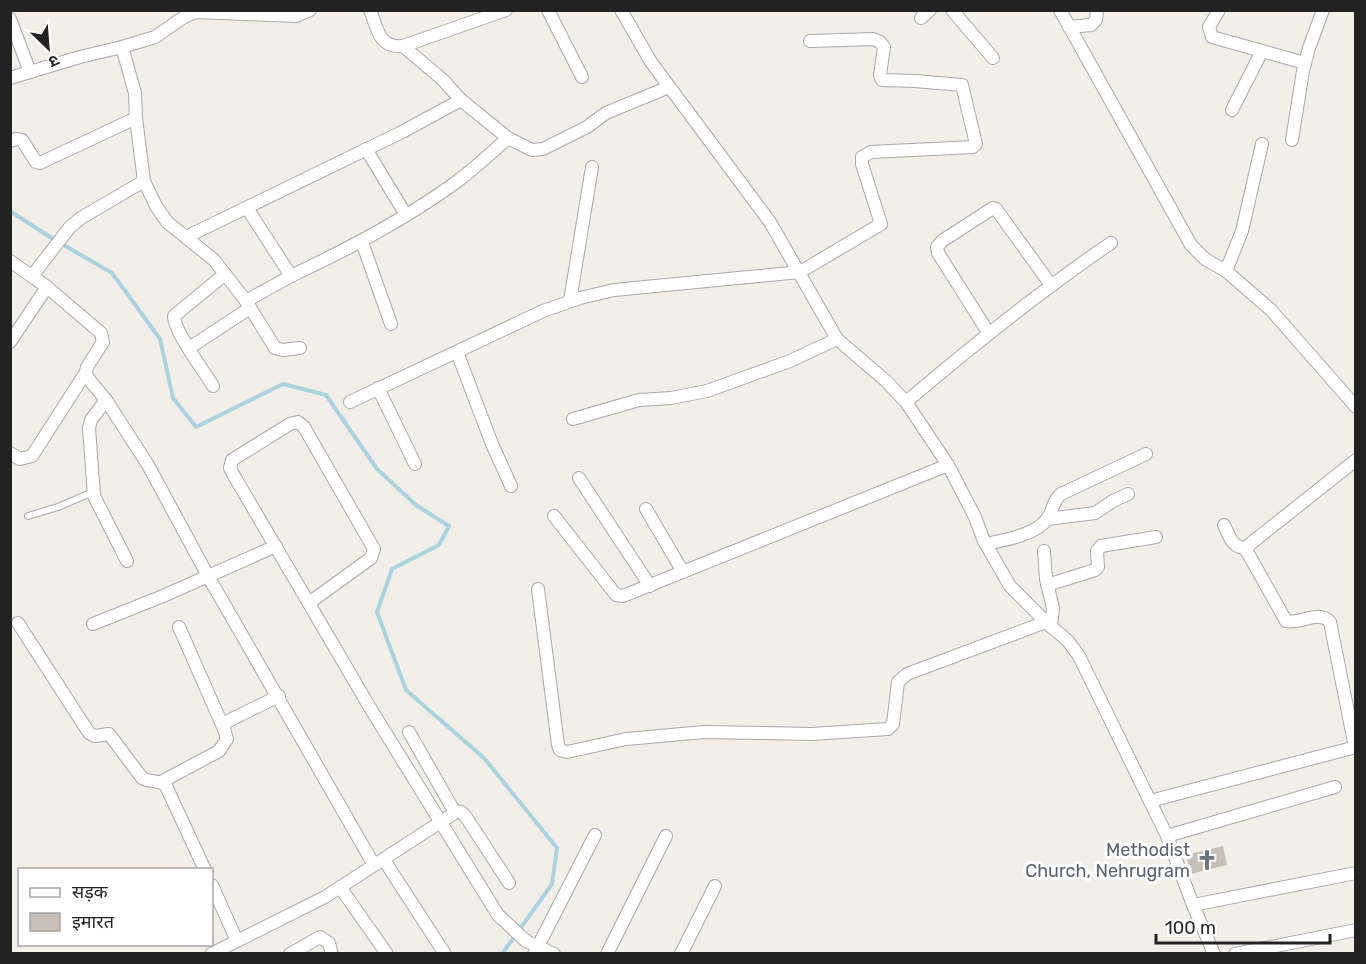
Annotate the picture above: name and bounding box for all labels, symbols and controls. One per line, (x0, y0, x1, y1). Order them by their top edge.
north arrow (18, 18, 78, 78)
text: उ (45, 51, 62, 72)
place label: Methodist Church, Nehrugram (1025, 839, 1190, 882)
church icon: Methodist Church, Nehrugram (1195, 848, 1219, 872)
legend (18, 868, 213, 946)
text: सड़क (72, 881, 109, 903)
scale bar (1156, 907, 1330, 945)
text: इमारत (72, 911, 115, 933)
text: 100 m (1165, 917, 1216, 939)

